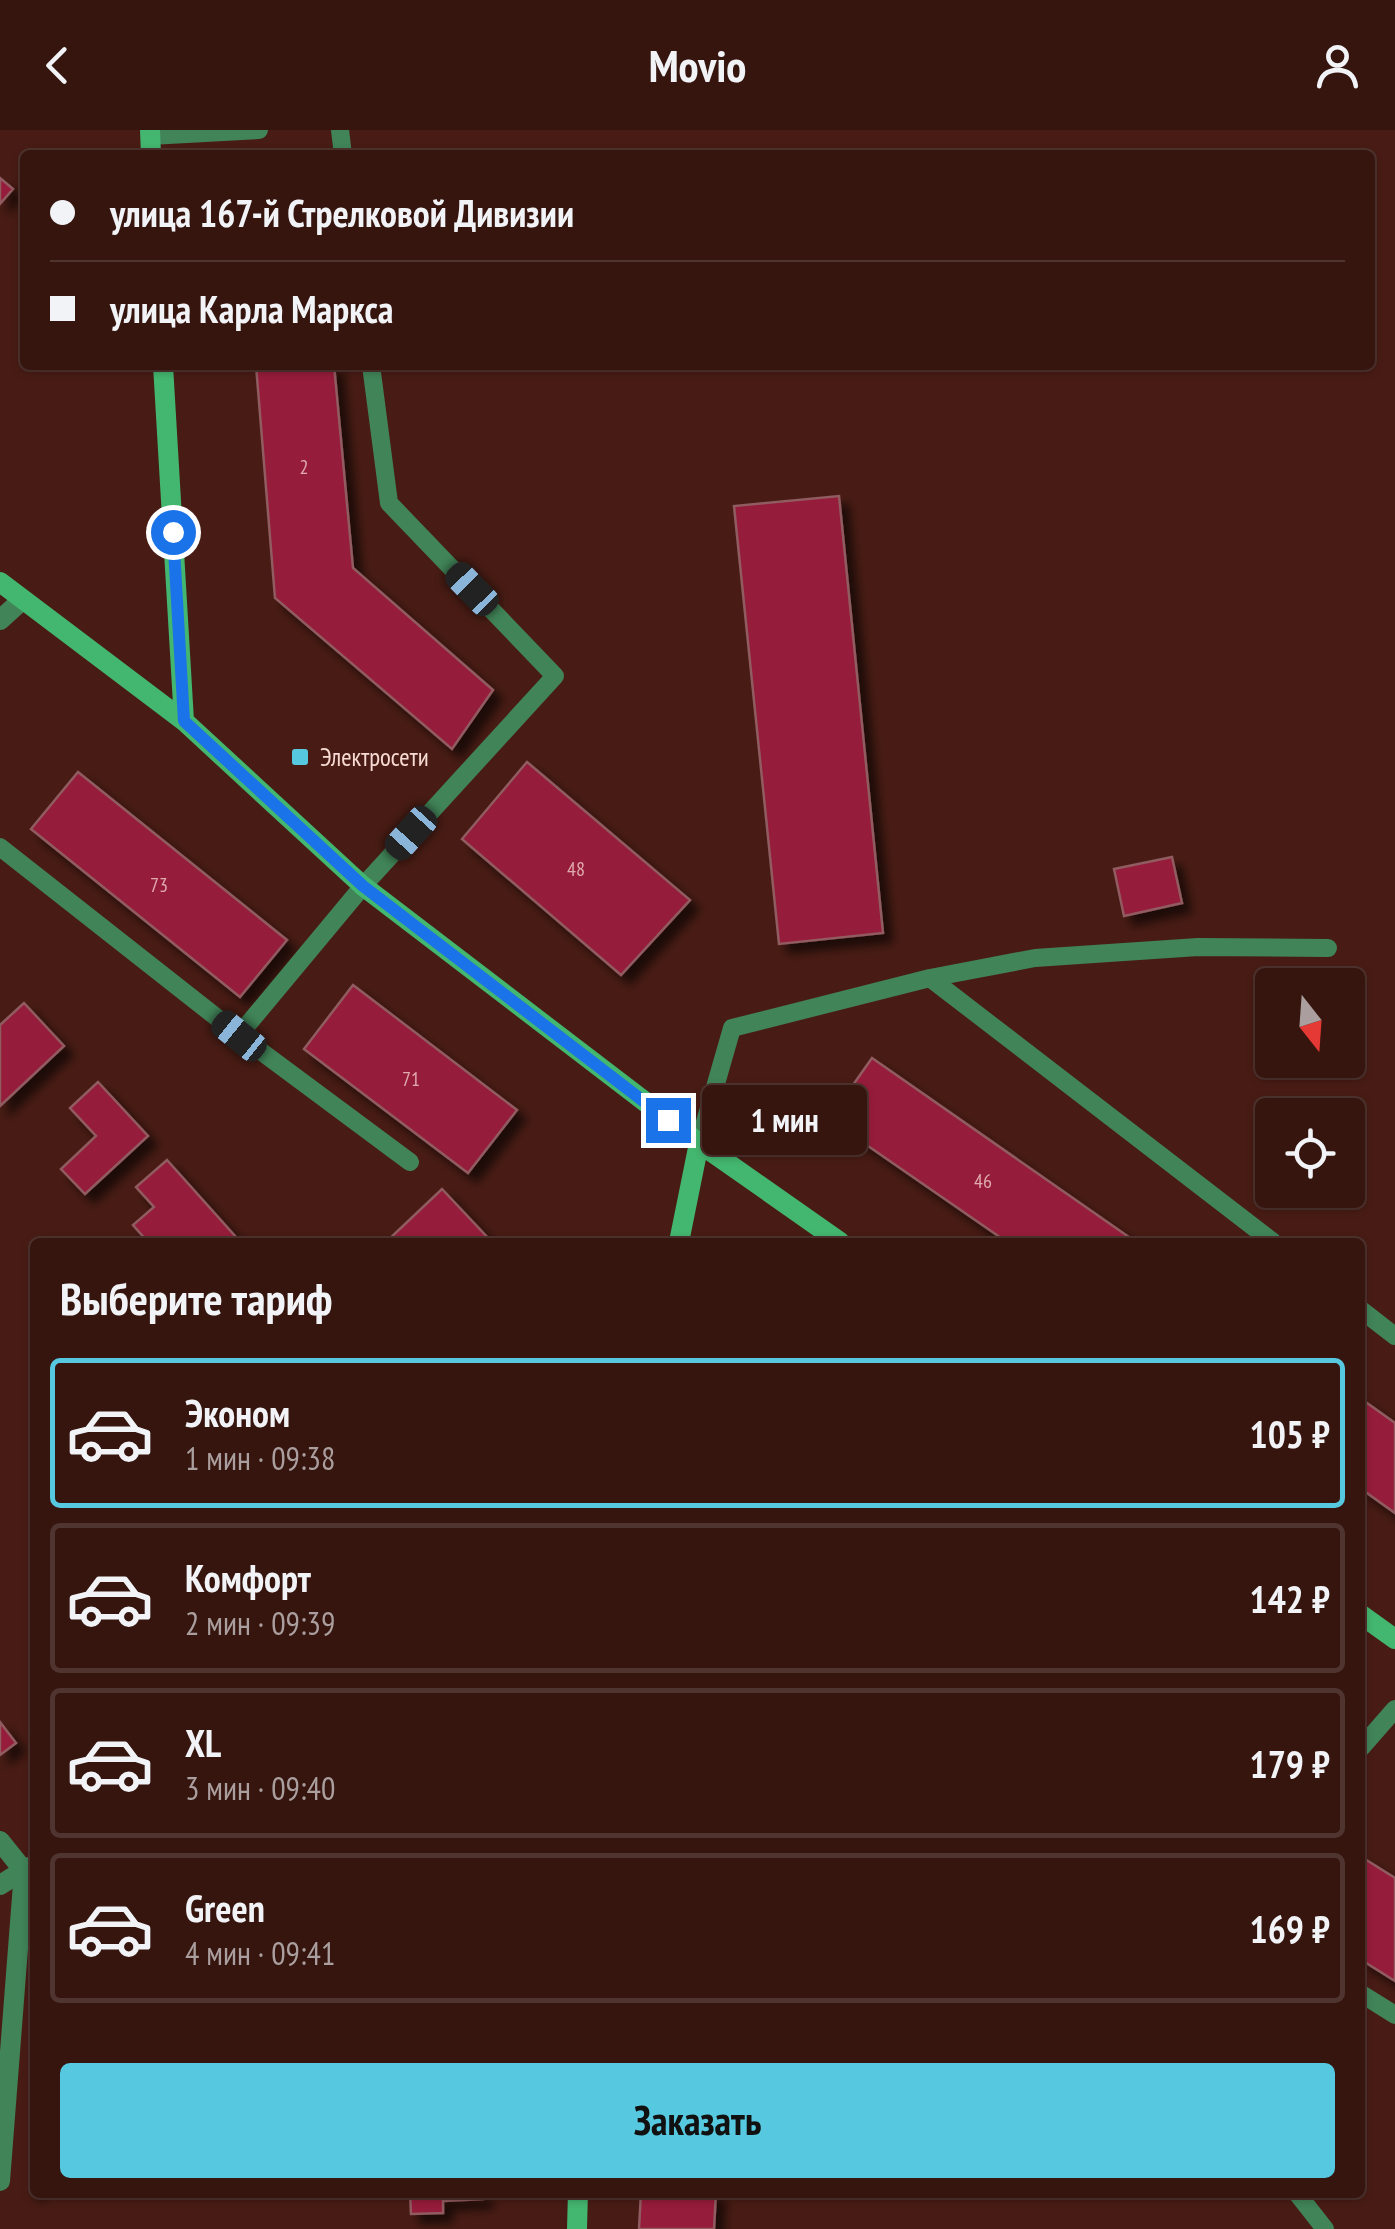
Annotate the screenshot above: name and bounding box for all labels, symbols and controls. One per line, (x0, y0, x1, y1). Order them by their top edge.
text: Movio (649, 36, 746, 94)
icon: back (30, 38, 85, 93)
icon: person (1310, 38, 1365, 93)
text: улица 167-й Стрелковой Дивизии (110, 188, 574, 237)
text: улица Карла Маркса (110, 284, 393, 333)
house number: 2 (300, 454, 309, 480)
route start (151, 510, 196, 555)
car (440, 557, 504, 621)
place label: Электросети (320, 741, 429, 773)
marker: Электросети (289, 746, 311, 768)
car (380, 801, 442, 865)
house number: 48 (567, 856, 585, 882)
house number: 73 (150, 872, 168, 898)
north arrow (1255, 968, 1365, 1078)
map controls (1255, 968, 1365, 1208)
car (206, 1005, 272, 1067)
house number: 71 (402, 1066, 420, 1092)
callout: 1 мин (703, 1085, 868, 1155)
route end (646, 1098, 691, 1143)
button: locate (1255, 1098, 1365, 1208)
text: 1 мин (750, 1099, 819, 1141)
house number: 46 (974, 1168, 992, 1194)
text: Выберите тариф (60, 1269, 332, 1327)
icon: car (65, 1388, 155, 1478)
text: Эконом (185, 1388, 290, 1437)
text: 105 ₽ (1250, 1409, 1330, 1458)
text: 1 мин · 09:38 (185, 1437, 335, 1479)
icon: car (65, 1553, 155, 1643)
text: Комфорт (185, 1553, 311, 1602)
text: 142 ₽ (1250, 1574, 1330, 1623)
text: 2 мин · 09:39 (185, 1602, 335, 1644)
icon: car (65, 1718, 155, 1808)
text: XL (185, 1718, 221, 1767)
text: 179 ₽ (1250, 1739, 1330, 1788)
text: 3 мин · 09:40 (185, 1767, 335, 1809)
icon: car (65, 1883, 155, 1973)
text: Green (185, 1883, 265, 1932)
text: 169 ₽ (1250, 1904, 1330, 1953)
text: 4 мин · 09:41 (185, 1932, 335, 1974)
button: Заказать (60, 2063, 1335, 2178)

